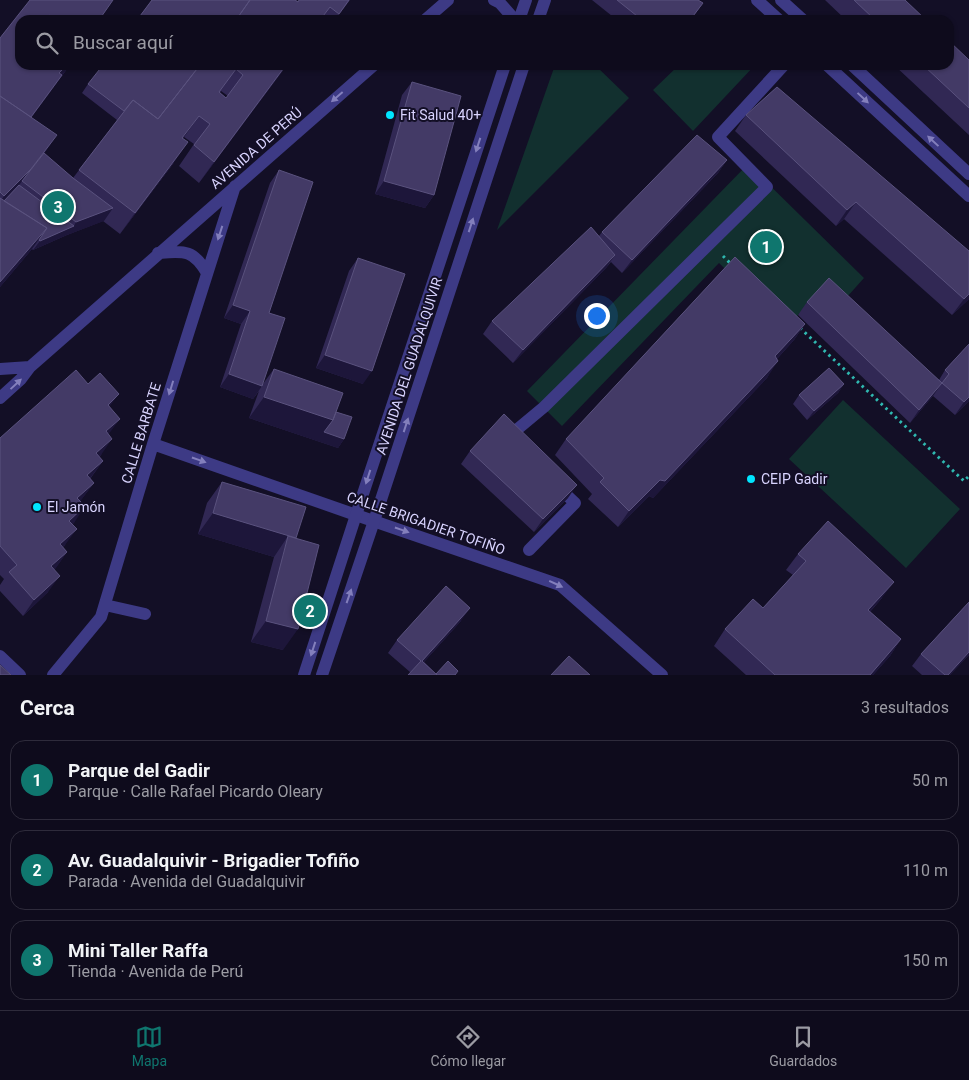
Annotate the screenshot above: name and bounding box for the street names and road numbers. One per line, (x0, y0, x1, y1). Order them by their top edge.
street label: AVENIDA DE PERÚ (206, 103, 305, 192)
street label: AVENIDA DEL GUADALQUIVIR (373, 275, 445, 457)
street label: CALLE BARBATE (118, 381, 164, 485)
street label: CALLE BRIGADIER TOFIÑO (345, 487, 508, 558)

